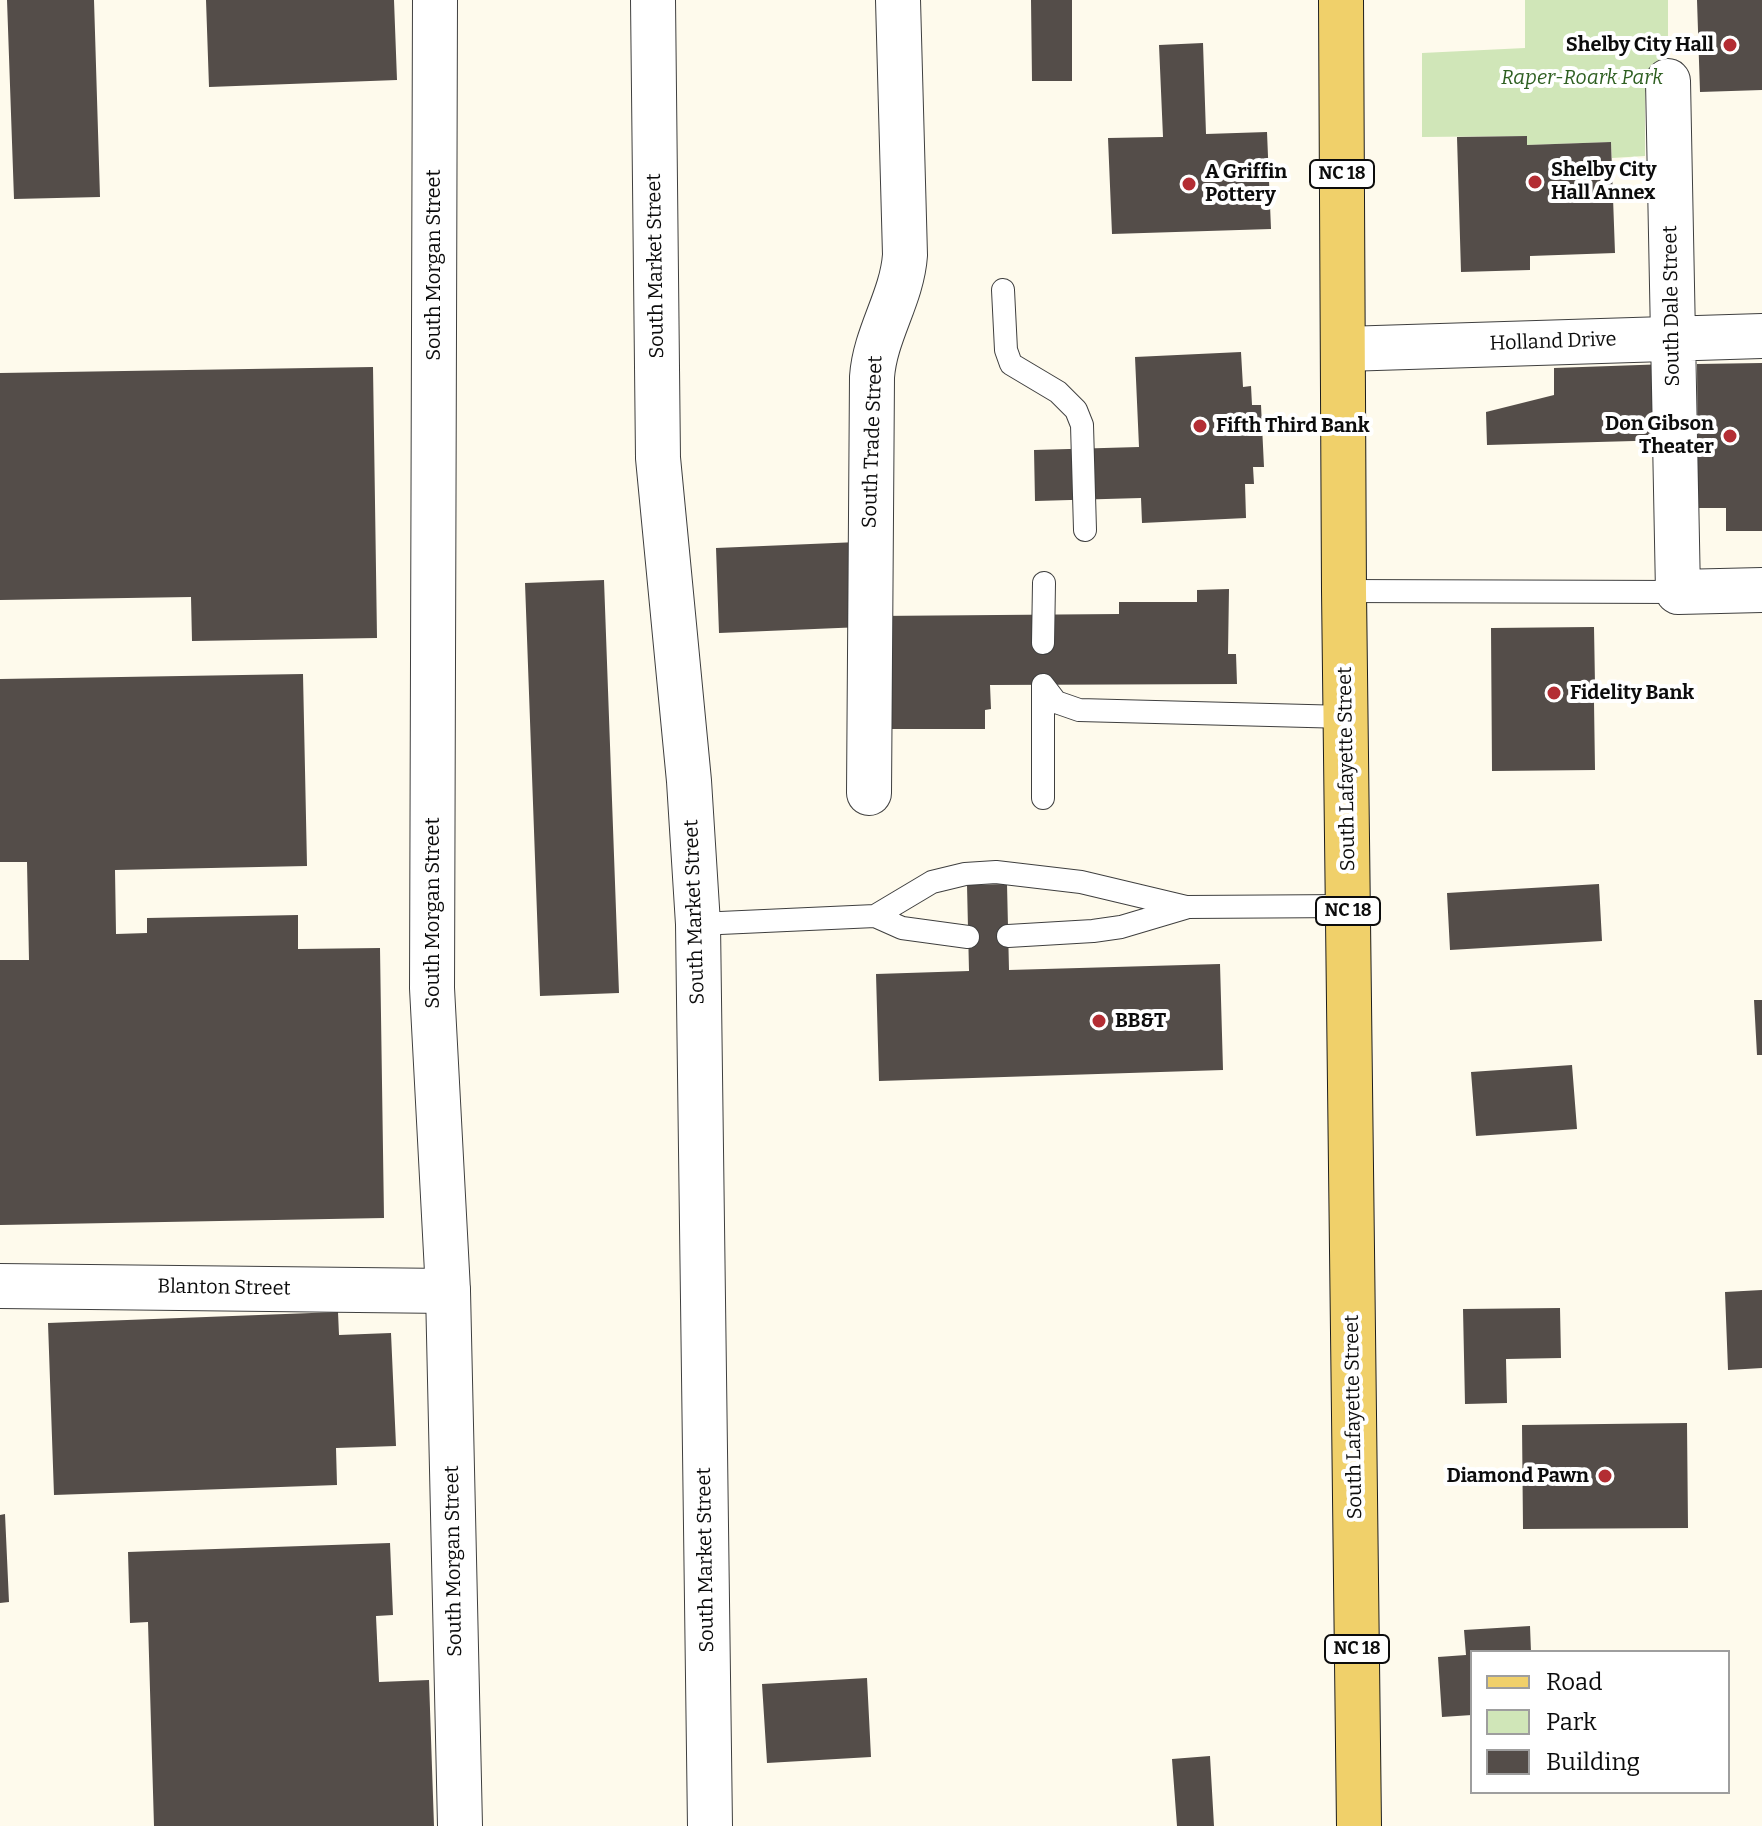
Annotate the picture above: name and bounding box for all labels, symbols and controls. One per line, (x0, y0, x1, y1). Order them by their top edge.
place label: Shelby City Hall (1566, 33, 1714, 57)
marker: Shelby City Hall (1721, 36, 1739, 54)
park label: Raper-Roark Park (1501, 66, 1663, 90)
place label: Shelby City Hall Annex (1551, 158, 1657, 205)
place label: A Griffin Pottery (1205, 160, 1287, 207)
road number: NC 18 (1310, 160, 1374, 188)
street label: South Morgan Street (422, 169, 446, 361)
street label: South Market Street (642, 173, 670, 359)
marker: Shelby City Hall Annex (1526, 173, 1544, 191)
marker: A Griffin Pottery (1180, 175, 1198, 193)
street label: South Dale Street (1659, 225, 1685, 387)
street label: Holland Drive (1489, 328, 1617, 356)
street label: South Trade Street (858, 355, 888, 529)
place label: Don Gibson Theater (1605, 412, 1714, 459)
place label: Fifth Third Bank (1216, 414, 1370, 438)
marker: Fifth Third Bank (1191, 417, 1209, 435)
marker: Don Gibson Theater (1721, 427, 1739, 445)
street label: South Lafayette Street (1333, 666, 1361, 872)
place label: Fidelity Bank (1570, 681, 1694, 705)
marker: Fidelity Bank (1545, 684, 1563, 702)
street label: South Morgan Street (421, 817, 445, 1009)
street label: South Market Street (680, 819, 710, 1005)
road number: NC 18 (1316, 897, 1380, 925)
place label: BB&T (1115, 1009, 1166, 1033)
marker: BB&T (1090, 1012, 1108, 1030)
street label: Blanton Street (157, 1275, 291, 1301)
street label: South Lafayette Street (1340, 1314, 1368, 1520)
place label: Diamond Pawn (1446, 1464, 1589, 1488)
street label: South Morgan Street (440, 1465, 468, 1657)
street label: South Market Street (692, 1467, 720, 1653)
marker: Diamond Pawn (1596, 1467, 1614, 1485)
road number: NC 18 (1325, 1635, 1389, 1663)
legend (1470, 1650, 1730, 1794)
text: Road (1546, 1668, 1602, 1696)
text: Park (1546, 1708, 1597, 1736)
text: Building (1546, 1748, 1640, 1776)

